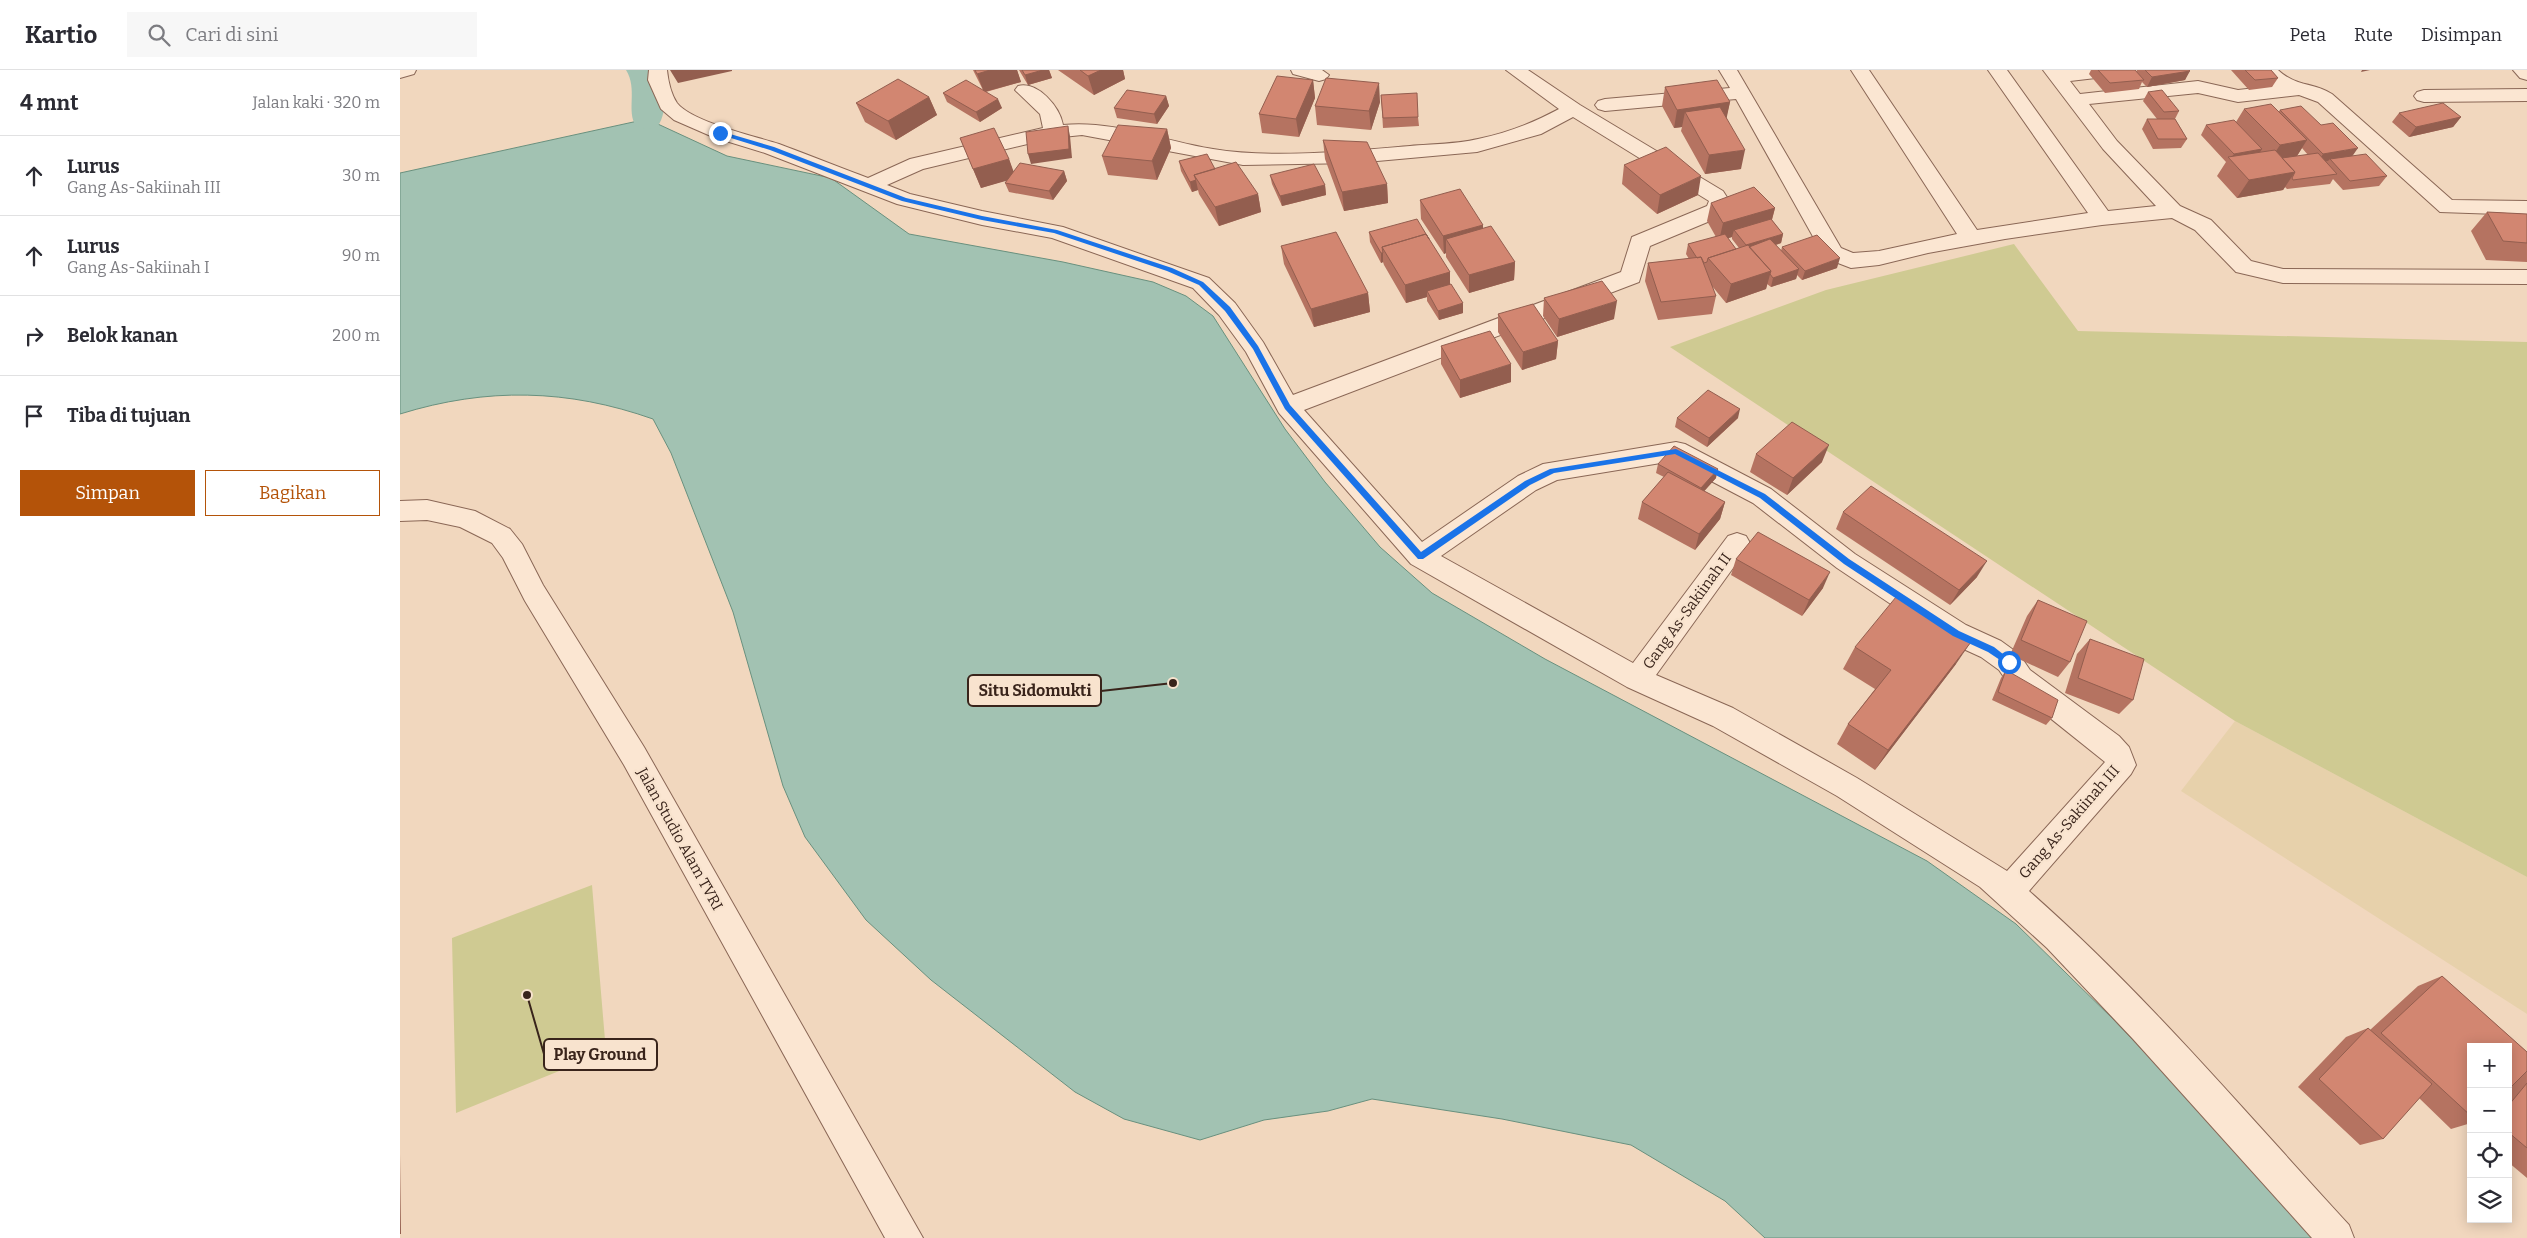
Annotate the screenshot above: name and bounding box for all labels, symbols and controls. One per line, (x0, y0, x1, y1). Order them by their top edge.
search box (127, 12, 477, 57)
text: Kartio (25, 21, 97, 49)
icon: search (145, 21, 173, 49)
text: Cari di sini (185, 23, 278, 46)
text: Peta (2290, 24, 2326, 46)
text: Rute (2354, 24, 2393, 46)
text: Disimpan (2421, 24, 2502, 46)
text: 4 mnt (20, 90, 78, 116)
text: Jalan kaki · 320 m (253, 93, 380, 112)
route end (709, 122, 732, 145)
text: Lurus (67, 155, 120, 178)
icon: ahead (20, 162, 48, 190)
text: 30 m (342, 166, 380, 185)
text: Gang As-Sakiinah III (67, 178, 221, 197)
text: Lurus (67, 235, 120, 258)
icon: ahead (20, 242, 48, 270)
text: 90 m (342, 246, 380, 265)
text: Gang As-Sakiinah I (67, 258, 210, 277)
icon: right (20, 322, 48, 350)
text: Belok kanan (67, 324, 178, 347)
text: 200 m (332, 326, 380, 345)
icon: arrive (20, 402, 48, 430)
text: Tiba di tujuan (67, 404, 191, 427)
button: Simpan (20, 470, 195, 516)
button: Bagikan (205, 470, 380, 516)
street label: Gang As-Sakiinah II (1639, 549, 1735, 673)
route start (1998, 651, 2021, 674)
callout: Situ Sidomukti (968, 675, 1101, 706)
text: Situ Sidomukti (978, 681, 1092, 700)
street label: Gang As-Sakiinah III (2015, 762, 2123, 882)
street label: Jalan Studio Alam TVRI (633, 764, 727, 913)
callout: Play Ground (544, 1039, 657, 1070)
map controls (2467, 1043, 2512, 1223)
button: + (2467, 1043, 2512, 1088)
text: Play Ground (554, 1045, 647, 1064)
button: − (2467, 1088, 2512, 1133)
button: locate (2467, 1133, 2512, 1178)
button: layers (2467, 1178, 2512, 1223)

